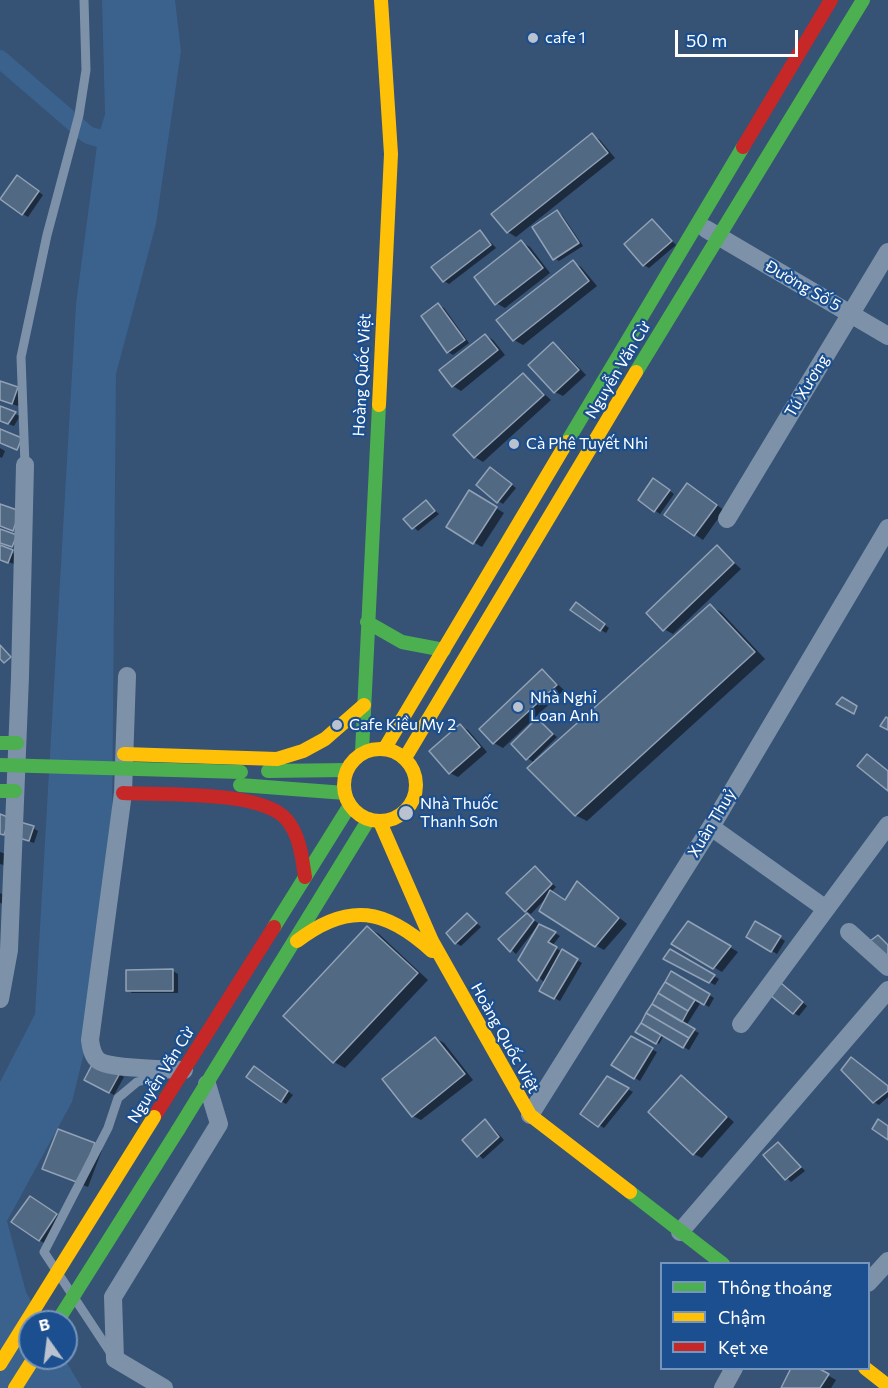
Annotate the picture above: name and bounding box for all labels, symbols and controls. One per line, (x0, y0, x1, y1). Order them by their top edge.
scale bar (678, 18, 801, 56)
place label: cafe 1 (545, 28, 586, 48)
text: 50 m (686, 29, 727, 51)
marker: cafe 1 (526, 31, 540, 45)
street label: Đường Số 5 (762, 257, 844, 315)
street label: Hoàng Quốc Việt (349, 313, 375, 437)
street label: Nguyễn Văn Cừ (581, 318, 655, 422)
street label: Tú Xương (781, 351, 833, 421)
place label: Cà Phê Tuyết Nhi (526, 434, 648, 454)
marker: Cà Phê Tuyết Nhi (507, 437, 521, 451)
place label: Nhà Nghỉ Loan Anh (530, 688, 599, 726)
marker: Nhà Nghỉ Loan Anh (511, 700, 525, 714)
place label: Cafe Kiều My 2 (349, 715, 456, 735)
marker: Cafe Kiều My 2 (330, 718, 344, 732)
street label: Xuân Thuỷ (684, 785, 740, 861)
place label: Nhà Thuốc Thanh Sơn (420, 794, 498, 832)
marker: Nhà Thuốc Thanh Sơn (397, 804, 415, 822)
street label: Hoàng Quốc Việt (467, 979, 543, 1097)
street label: Nguyễn Văn Cừ (124, 1023, 198, 1127)
legend (660, 1262, 870, 1370)
text: Thông thoáng (718, 1276, 832, 1298)
text: Chậm (718, 1306, 766, 1328)
north arrow (18, 1310, 78, 1370)
text: B (37, 1313, 51, 1334)
text: Kẹt xe (718, 1336, 768, 1358)

